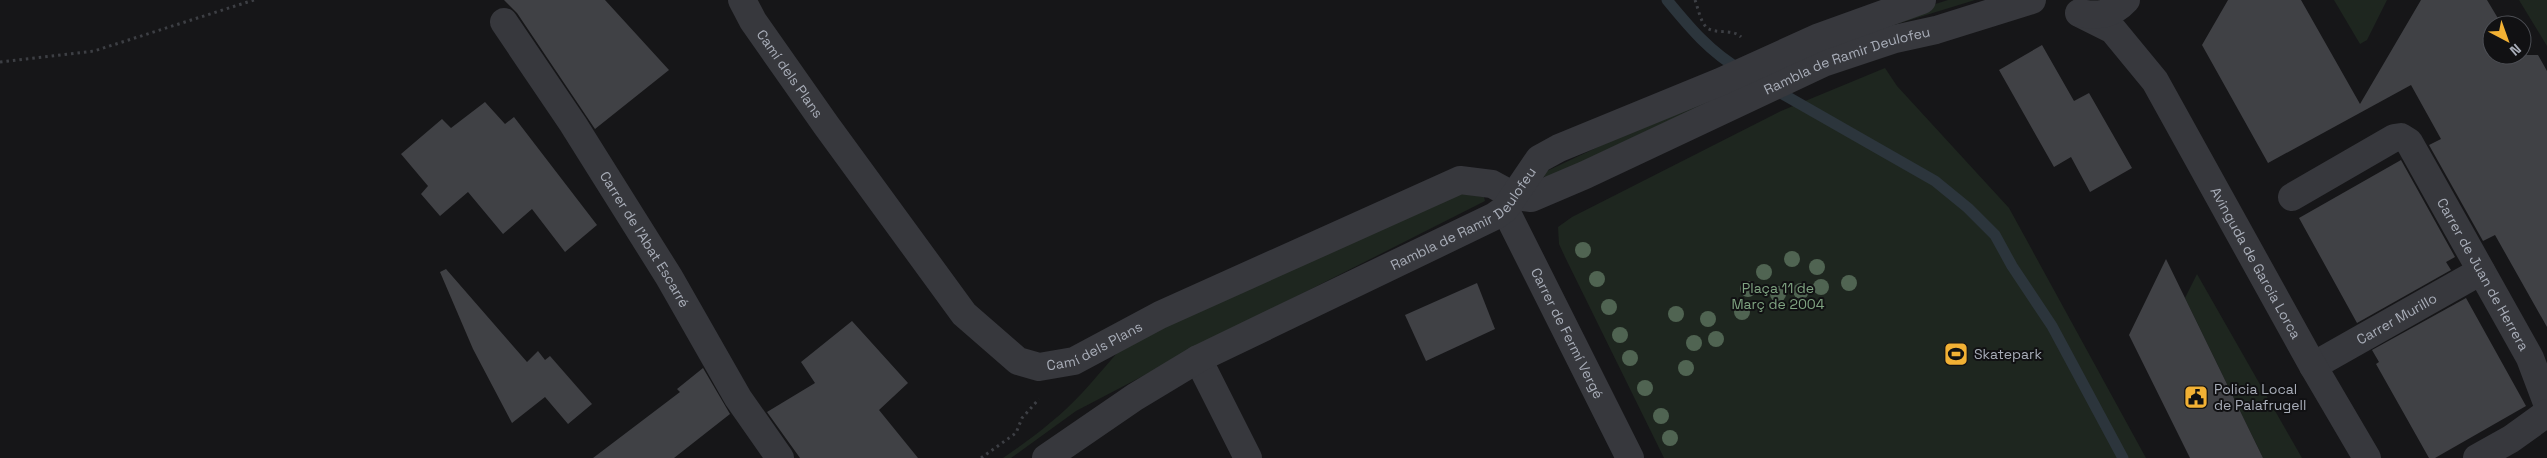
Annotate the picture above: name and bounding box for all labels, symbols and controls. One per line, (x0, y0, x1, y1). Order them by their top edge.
north arrow (2482, 15, 2532, 65)
street label: Rambla de Ramir Deulofeu (1761, 23, 1932, 99)
street label: Camí dels Plans (753, 26, 827, 121)
text: N (2506, 40, 2525, 60)
street label: Rambla de Ramir Deulofeu (1387, 164, 1540, 274)
street label: Carrer de l'Abat Escarré (596, 168, 694, 311)
street label: Avinguda de García Lorca (2207, 184, 2305, 342)
street label: Carrer de Juan de Herrera (2433, 195, 2533, 354)
street label: Carrer de Fermí Vergé (1527, 265, 1608, 402)
park label: Plaça 11 de Març de 2004 (1731, 279, 1825, 313)
street label: Carrer Murillo (2353, 289, 2440, 349)
street label: Camí dels Plans (1045, 317, 1145, 375)
sports icon: Skatepark (1943, 341, 1969, 367)
place label: Skatepark (1974, 345, 2042, 363)
place label: Policia Local de Palafrugell (2214, 380, 2306, 414)
public building icon: Policia Local de Palafrugell (2183, 384, 2209, 410)

